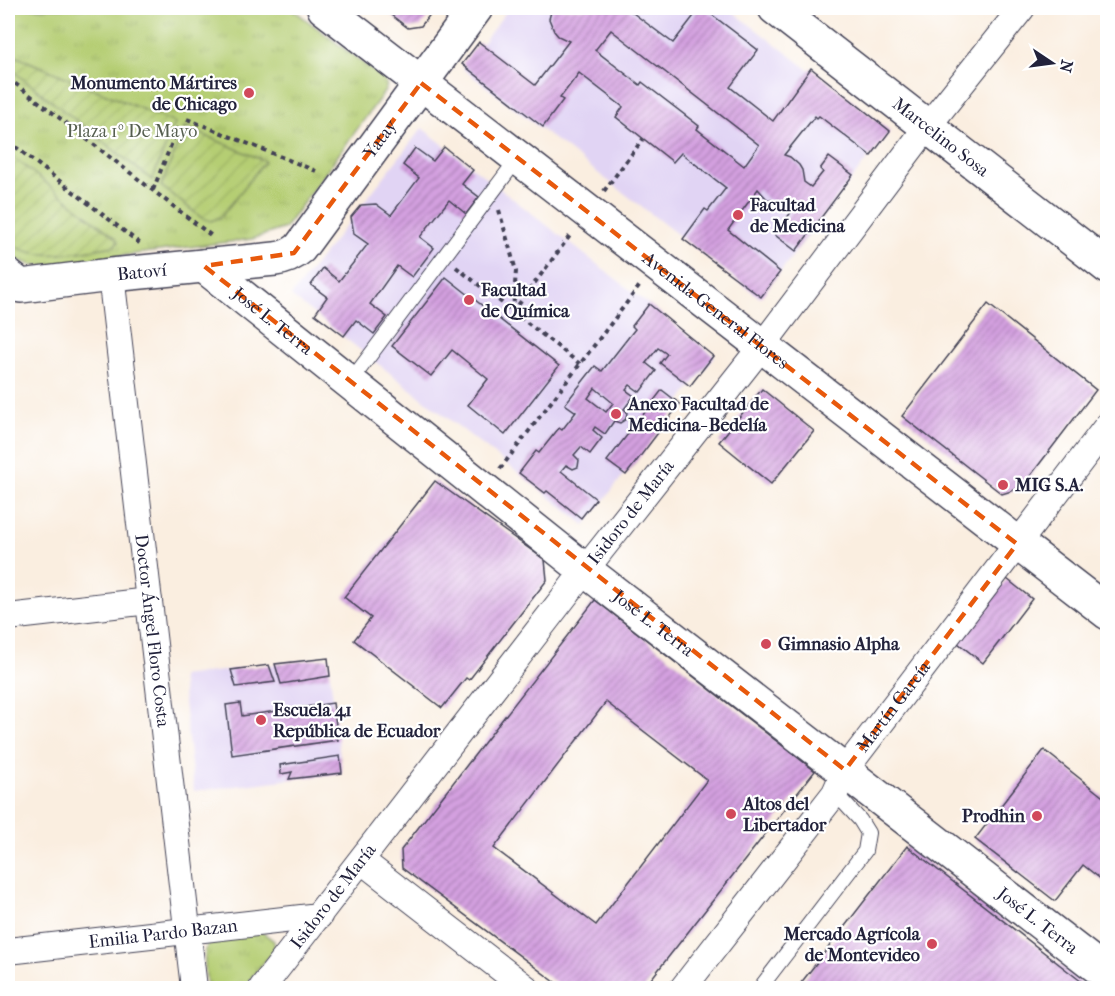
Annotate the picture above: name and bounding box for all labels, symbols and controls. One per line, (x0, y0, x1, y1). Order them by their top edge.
north arrow (1022, 33, 1082, 93)
text: N (1055, 58, 1077, 75)
place label: Monumento Mártires de Chicago (69, 73, 237, 115)
marker: Monumento Mártires de Chicago (242, 86, 256, 100)
street label: Marcelino Sosa (888, 93, 994, 181)
street label: Yatay (358, 114, 402, 163)
park label: Plaza 1º De Mayo (67, 121, 197, 142)
place label: Facultad de Medicina (749, 195, 845, 237)
marker: Facultad de Medicina (731, 208, 745, 222)
street label: Avenida General Flores (638, 247, 793, 374)
street label: Batoví (116, 259, 168, 285)
place label: Facultad de Química (480, 280, 570, 322)
street label: José L. Terra (227, 281, 318, 360)
marker: Facultad de Química (462, 293, 476, 307)
place label: Anexo Facultad de Medicina- Bedelía (627, 394, 769, 436)
marker: Anexo Facultad de Medicina- Bedelía (609, 407, 623, 421)
street label: Isidoro de María (583, 455, 679, 568)
place label: MIG S.A. (1014, 475, 1084, 496)
marker: MIG S.A. (996, 478, 1010, 492)
street label: Doctor Ángel Floro Costa (131, 533, 174, 729)
street label: José L. Terra (607, 584, 698, 661)
place label: Gimnasio Alpha (778, 634, 900, 655)
marker: Gimnasio Alpha (759, 637, 773, 651)
street label: Martín García (852, 656, 935, 756)
place label: Escuela 41 República de Ecuador (273, 700, 441, 742)
marker: Escuela 41 República de Ecuador (254, 713, 268, 727)
place label: Altos del Libertador (742, 794, 827, 836)
place label: Prodhin (962, 806, 1026, 827)
marker: Altos del Libertador (724, 807, 738, 821)
marker: Prodhin (1030, 809, 1044, 823)
street label: Isidoro de María (286, 839, 380, 953)
street label: José L. Terra (992, 882, 1083, 959)
street label: Emilia Pardo Bazan (87, 915, 239, 952)
place label: Mercado Agrícola de Montevideo (783, 924, 921, 966)
marker: Mercado Agrícola de Montevideo (925, 937, 939, 951)

